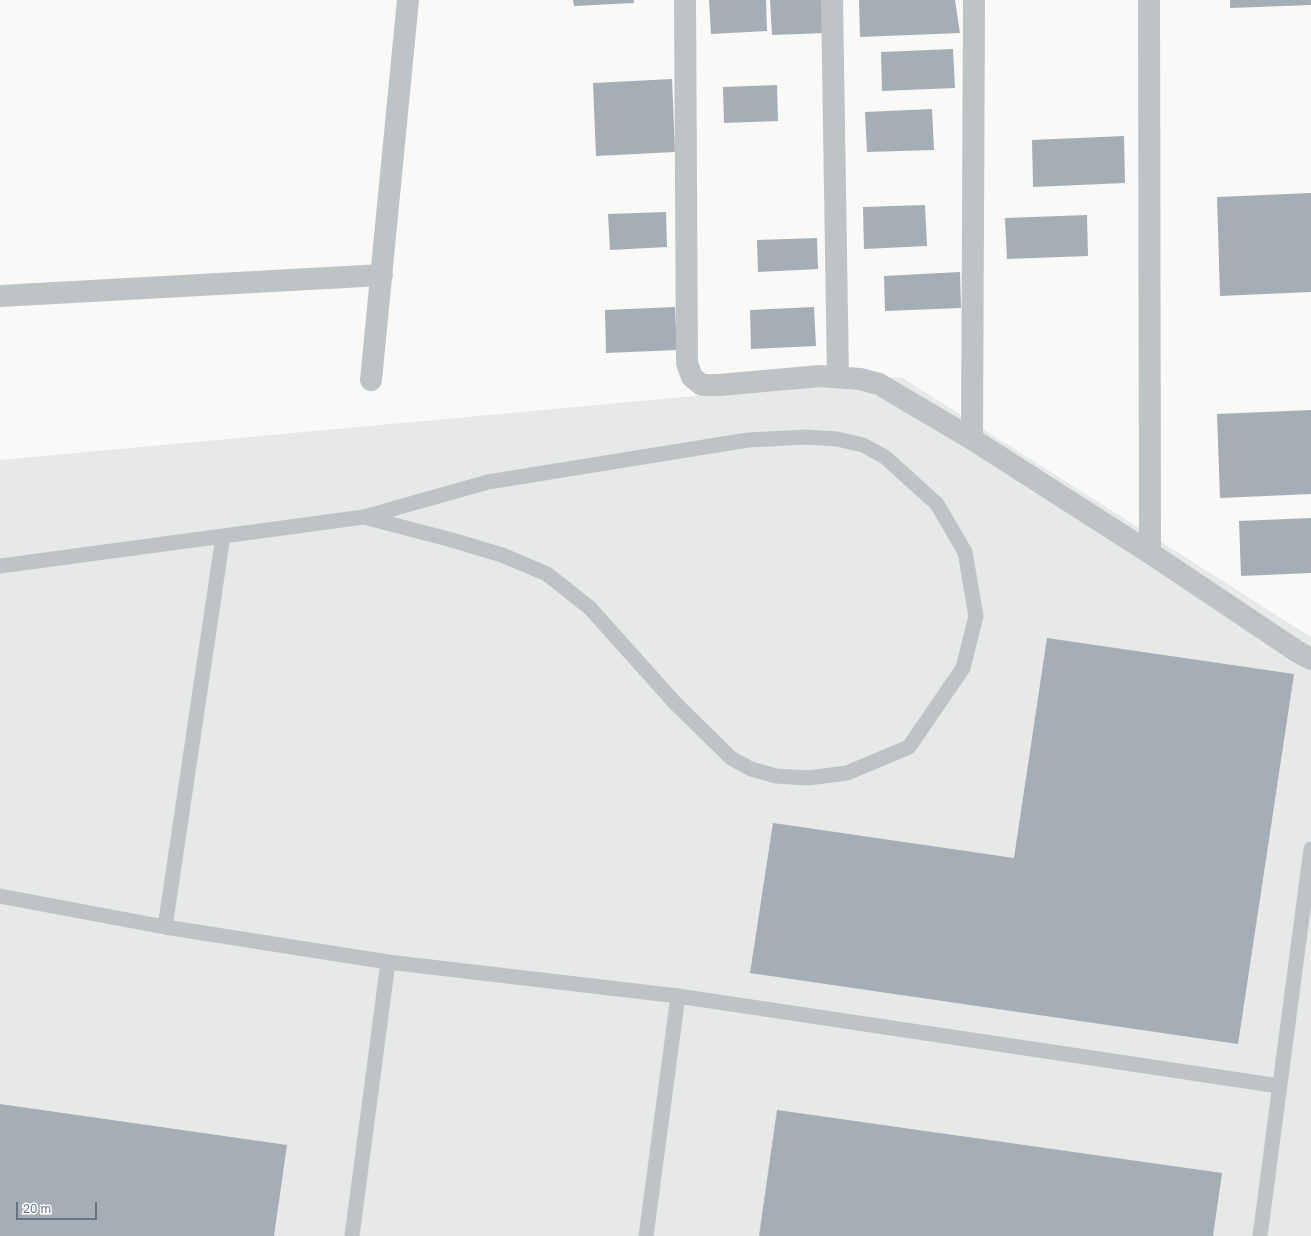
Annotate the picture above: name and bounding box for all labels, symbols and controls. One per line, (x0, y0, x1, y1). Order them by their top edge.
scale bar (18, 1194, 99, 1220)
text: 20 m (23, 1201, 51, 1216)

